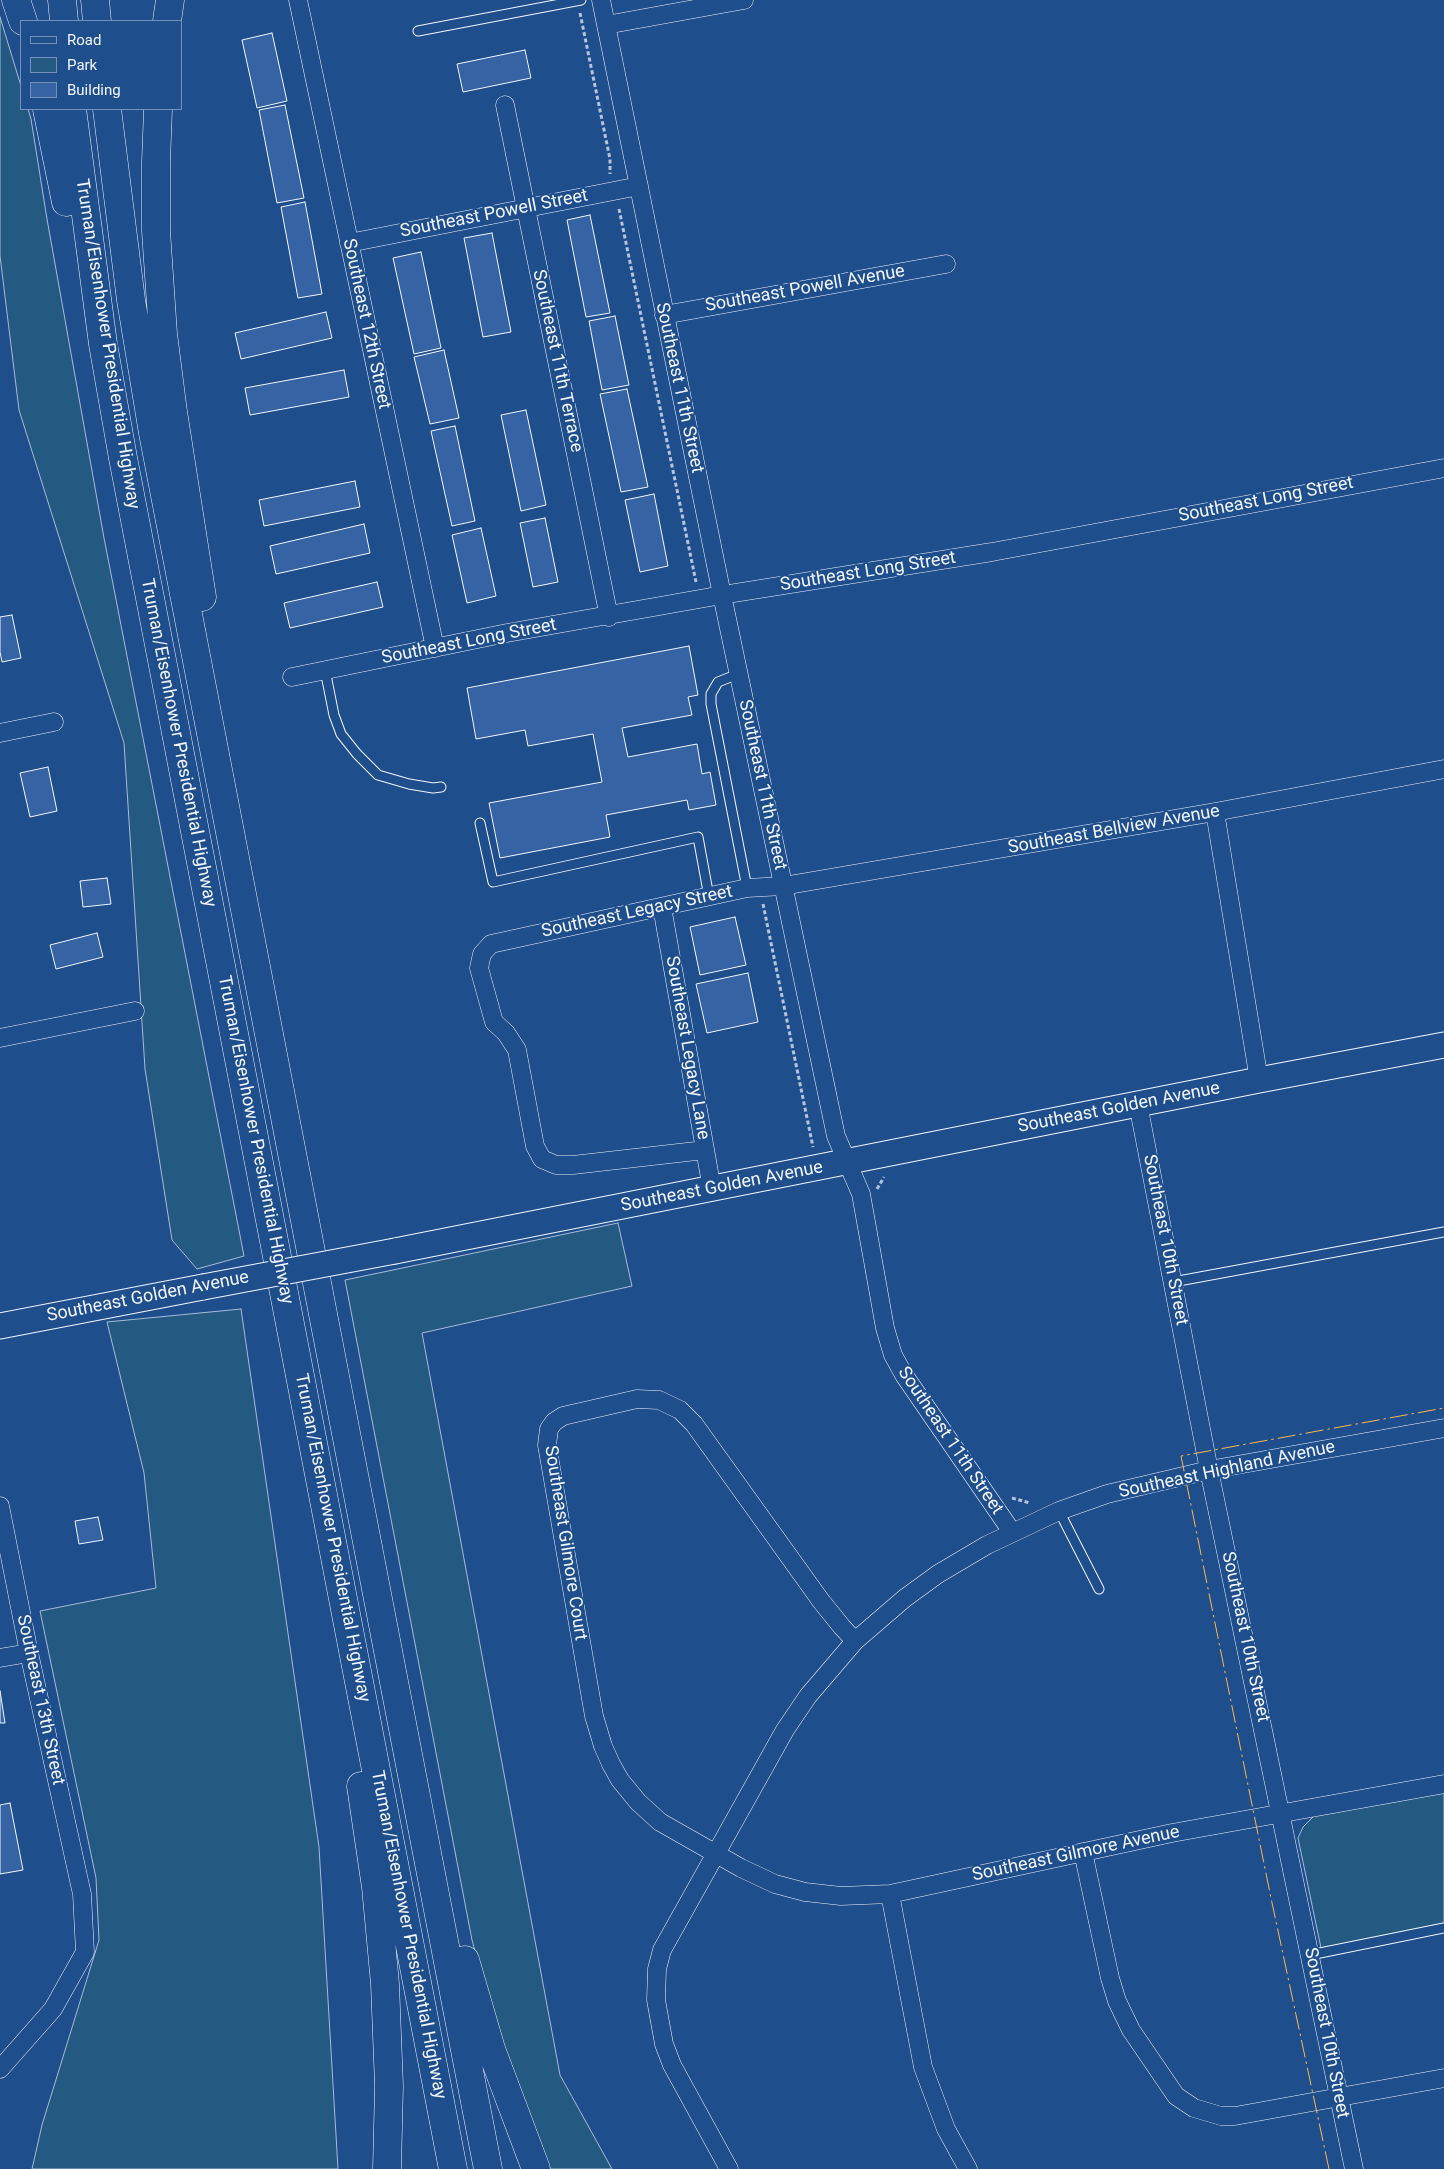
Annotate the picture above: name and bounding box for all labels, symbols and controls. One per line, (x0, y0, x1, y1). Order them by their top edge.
legend (20, 20, 182, 110)
text: Road (67, 31, 101, 49)
text: Park (67, 56, 97, 74)
text: Building (67, 81, 121, 99)
street label: Truman/Eisenhower Presidential Highway (70, 177, 144, 511)
street label: Southeast Powell Street (398, 185, 590, 243)
street label: Southeast 12th Street (337, 237, 395, 411)
street label: Southeast Powell Avenue (704, 261, 906, 317)
street label: Southeast 11th Terrace (527, 268, 587, 454)
street label: Southeast 11th Street (650, 301, 708, 475)
street label: Southeast Long Street (1177, 472, 1355, 528)
street label: Southeast Long Street (779, 547, 957, 597)
street label: Truman/Eisenhower Presidential Highway (136, 577, 220, 909)
street label: Southeast Long Street (380, 614, 558, 670)
street label: Southeast 11th Street (733, 698, 791, 872)
street label: Southeast Bellview Avenue (1006, 801, 1222, 859)
street label: Southeast Legacy Street (540, 881, 734, 943)
street label: Southeast Legacy Lane (660, 954, 714, 1142)
street label: Truman/Eisenhower Presidential Highway (213, 974, 297, 1306)
street label: Southeast Golden Avenue (1016, 1078, 1222, 1138)
street label: Southeast 10th Street (1138, 1153, 1192, 1327)
street label: Southeast Golden Avenue (619, 1157, 825, 1217)
street label: Southeast Golden Avenue (45, 1267, 251, 1327)
street label: Southeast 11th Street (892, 1363, 1008, 1519)
street label: Truman/Eisenhower Presidential Highway (290, 1372, 374, 1704)
street label: Southeast Highland Avenue (1117, 1437, 1337, 1503)
street label: Southeast Gilmore Court (539, 1444, 591, 1642)
street label: Southeast 10th Street (1216, 1550, 1274, 1724)
street label: Southeast 13th Street (11, 1613, 69, 1787)
street label: Truman/Eisenhower Presidential Highway (366, 1769, 450, 2101)
street label: Southeast Gilmore Avenue (970, 1821, 1182, 1887)
street label: Southeast 10th Street (1299, 1946, 1353, 2120)

